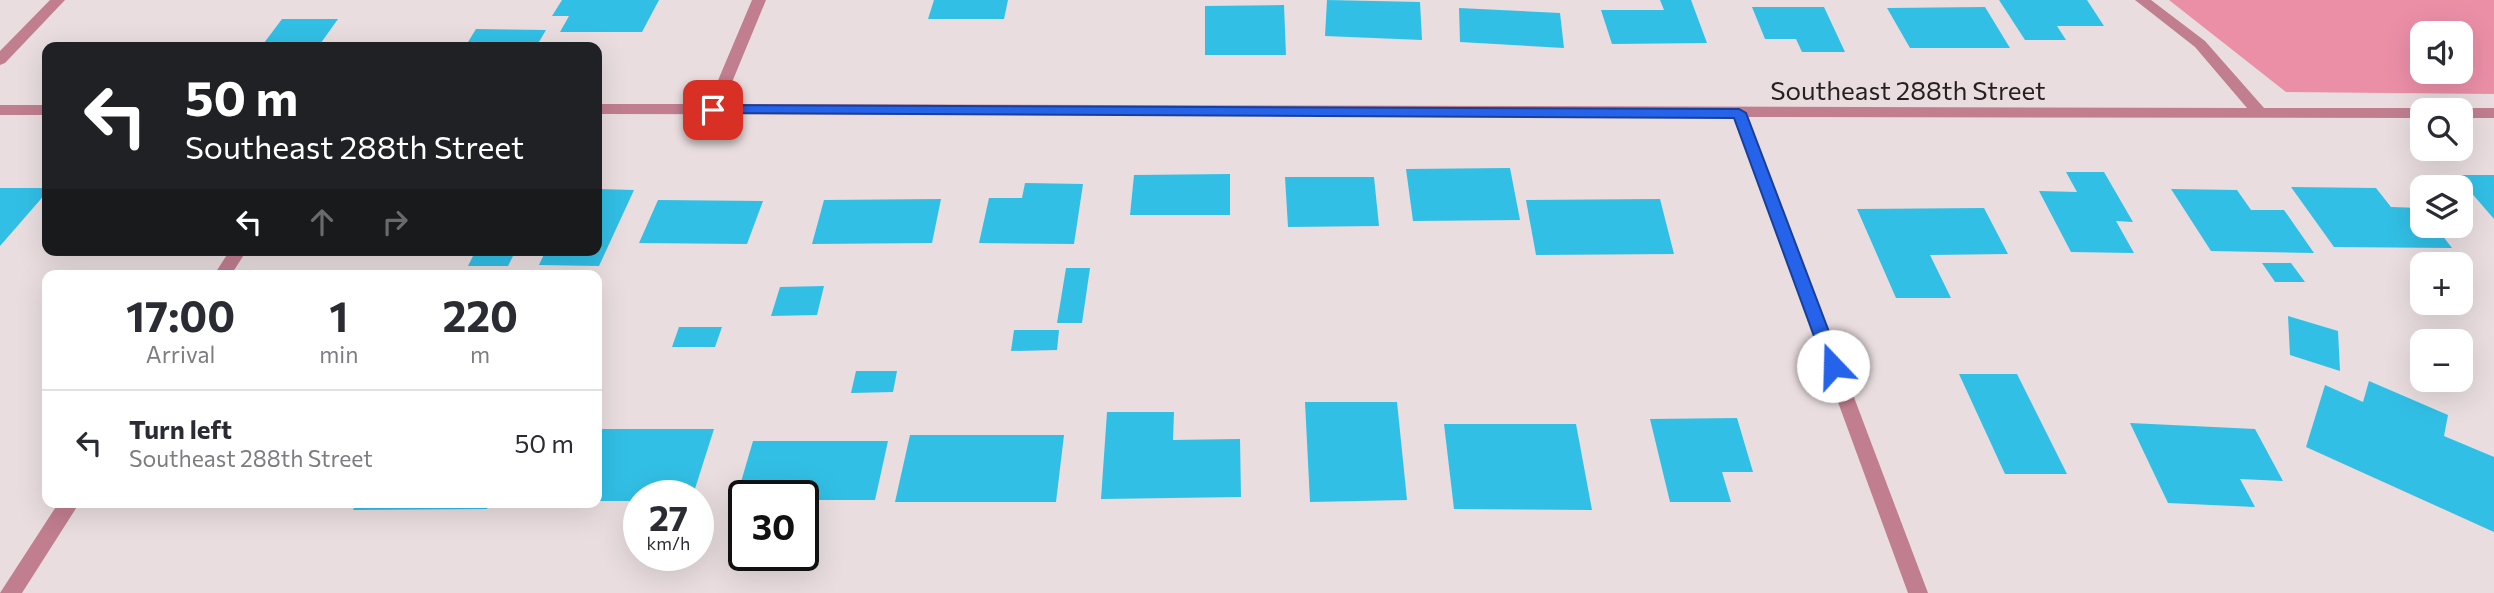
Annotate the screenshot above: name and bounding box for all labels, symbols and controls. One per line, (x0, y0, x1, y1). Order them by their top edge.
map controls (2410, 21, 2473, 392)
button: sound (2410, 21, 2473, 84)
text: 50 m (185, 66, 298, 126)
icon: left (70, 70, 161, 161)
street label: Southeast 288th Street (1770, 74, 2046, 105)
pin (683, 80, 743, 140)
icon: arrive (694, 91, 732, 129)
button: search (2410, 98, 2473, 161)
text: Southeast 288th Street (185, 126, 524, 166)
button: layers (2410, 175, 2473, 238)
icon: left (230, 203, 268, 241)
icon: ahead (303, 203, 341, 241)
icon: right (376, 203, 414, 241)
button: + (2410, 252, 2473, 315)
text: 17:00 (126, 289, 235, 341)
text: 1 (329, 289, 348, 341)
text: 220 (442, 289, 518, 341)
position arrow (1796, 329, 1870, 403)
button: − (2410, 329, 2473, 392)
text: Arrival (146, 340, 215, 368)
text: min (319, 340, 358, 368)
text: m (470, 340, 490, 368)
text: Turn left (129, 413, 232, 444)
icon: left (70, 424, 108, 462)
text: 50 m (514, 427, 574, 458)
text: Southeast 288th Street (129, 444, 373, 472)
speed limit sign: 30 (728, 480, 819, 571)
text: 27 (649, 495, 688, 538)
text: km/h (647, 532, 690, 554)

